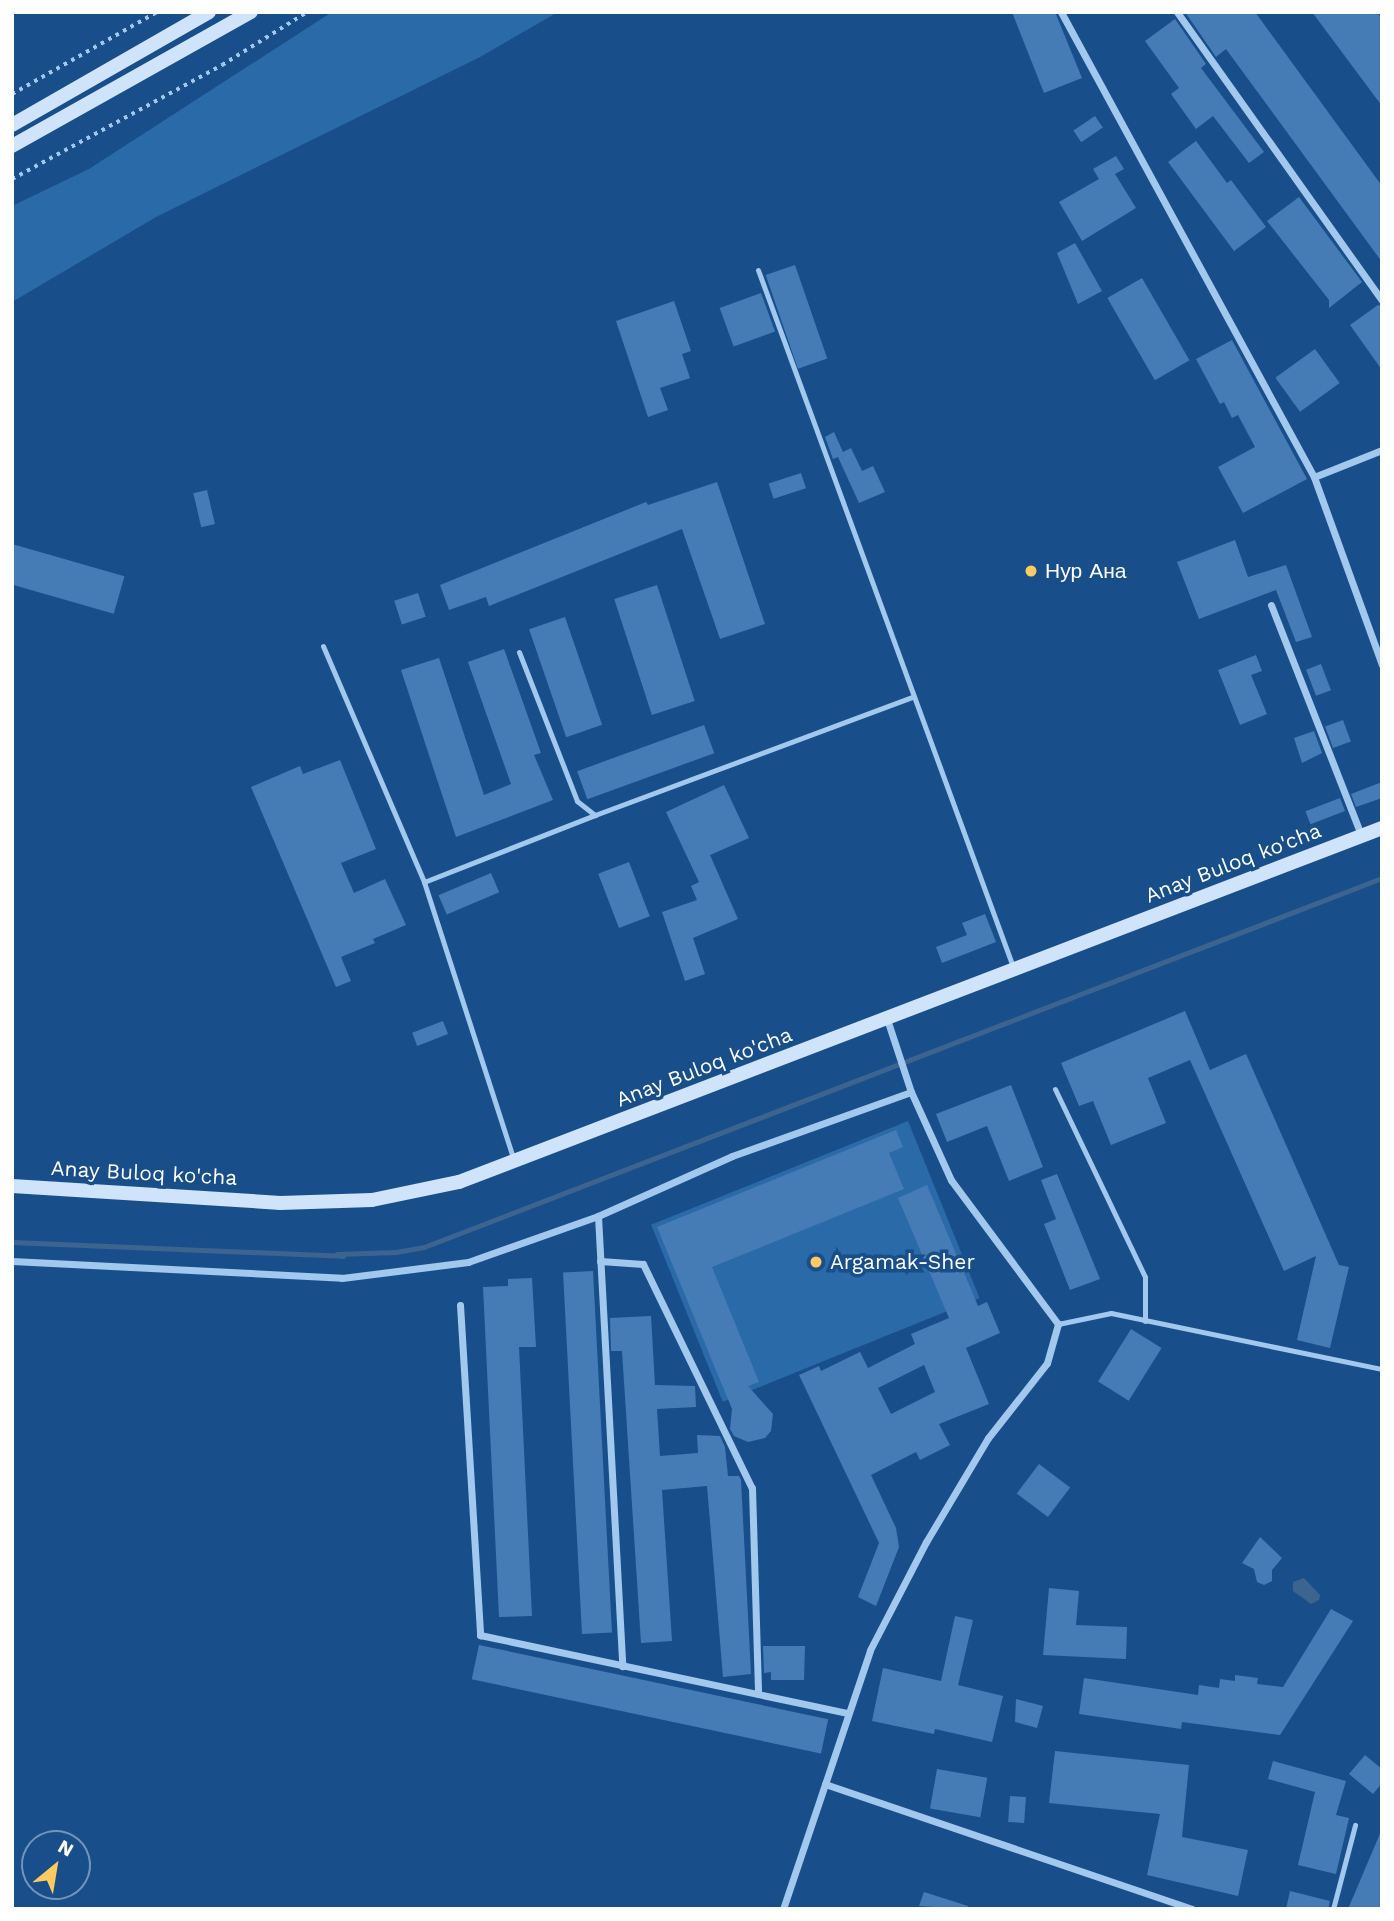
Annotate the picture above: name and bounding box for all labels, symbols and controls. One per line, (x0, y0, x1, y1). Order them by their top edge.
place label: Нур Ана (1045, 558, 1127, 584)
marker: Нур Ана (1023, 563, 1039, 579)
street label: Anay Buloq ko'cha (1141, 818, 1325, 908)
street label: Anay Buloq ko'cha (612, 1022, 796, 1112)
street label: Anay Buloq ko'cha (50, 1156, 238, 1190)
place label: Argamak-Sher (830, 1249, 975, 1275)
marker: Argamak-Sher (808, 1254, 824, 1270)
north arrow (21, 1830, 91, 1900)
text: N (54, 1835, 78, 1862)

